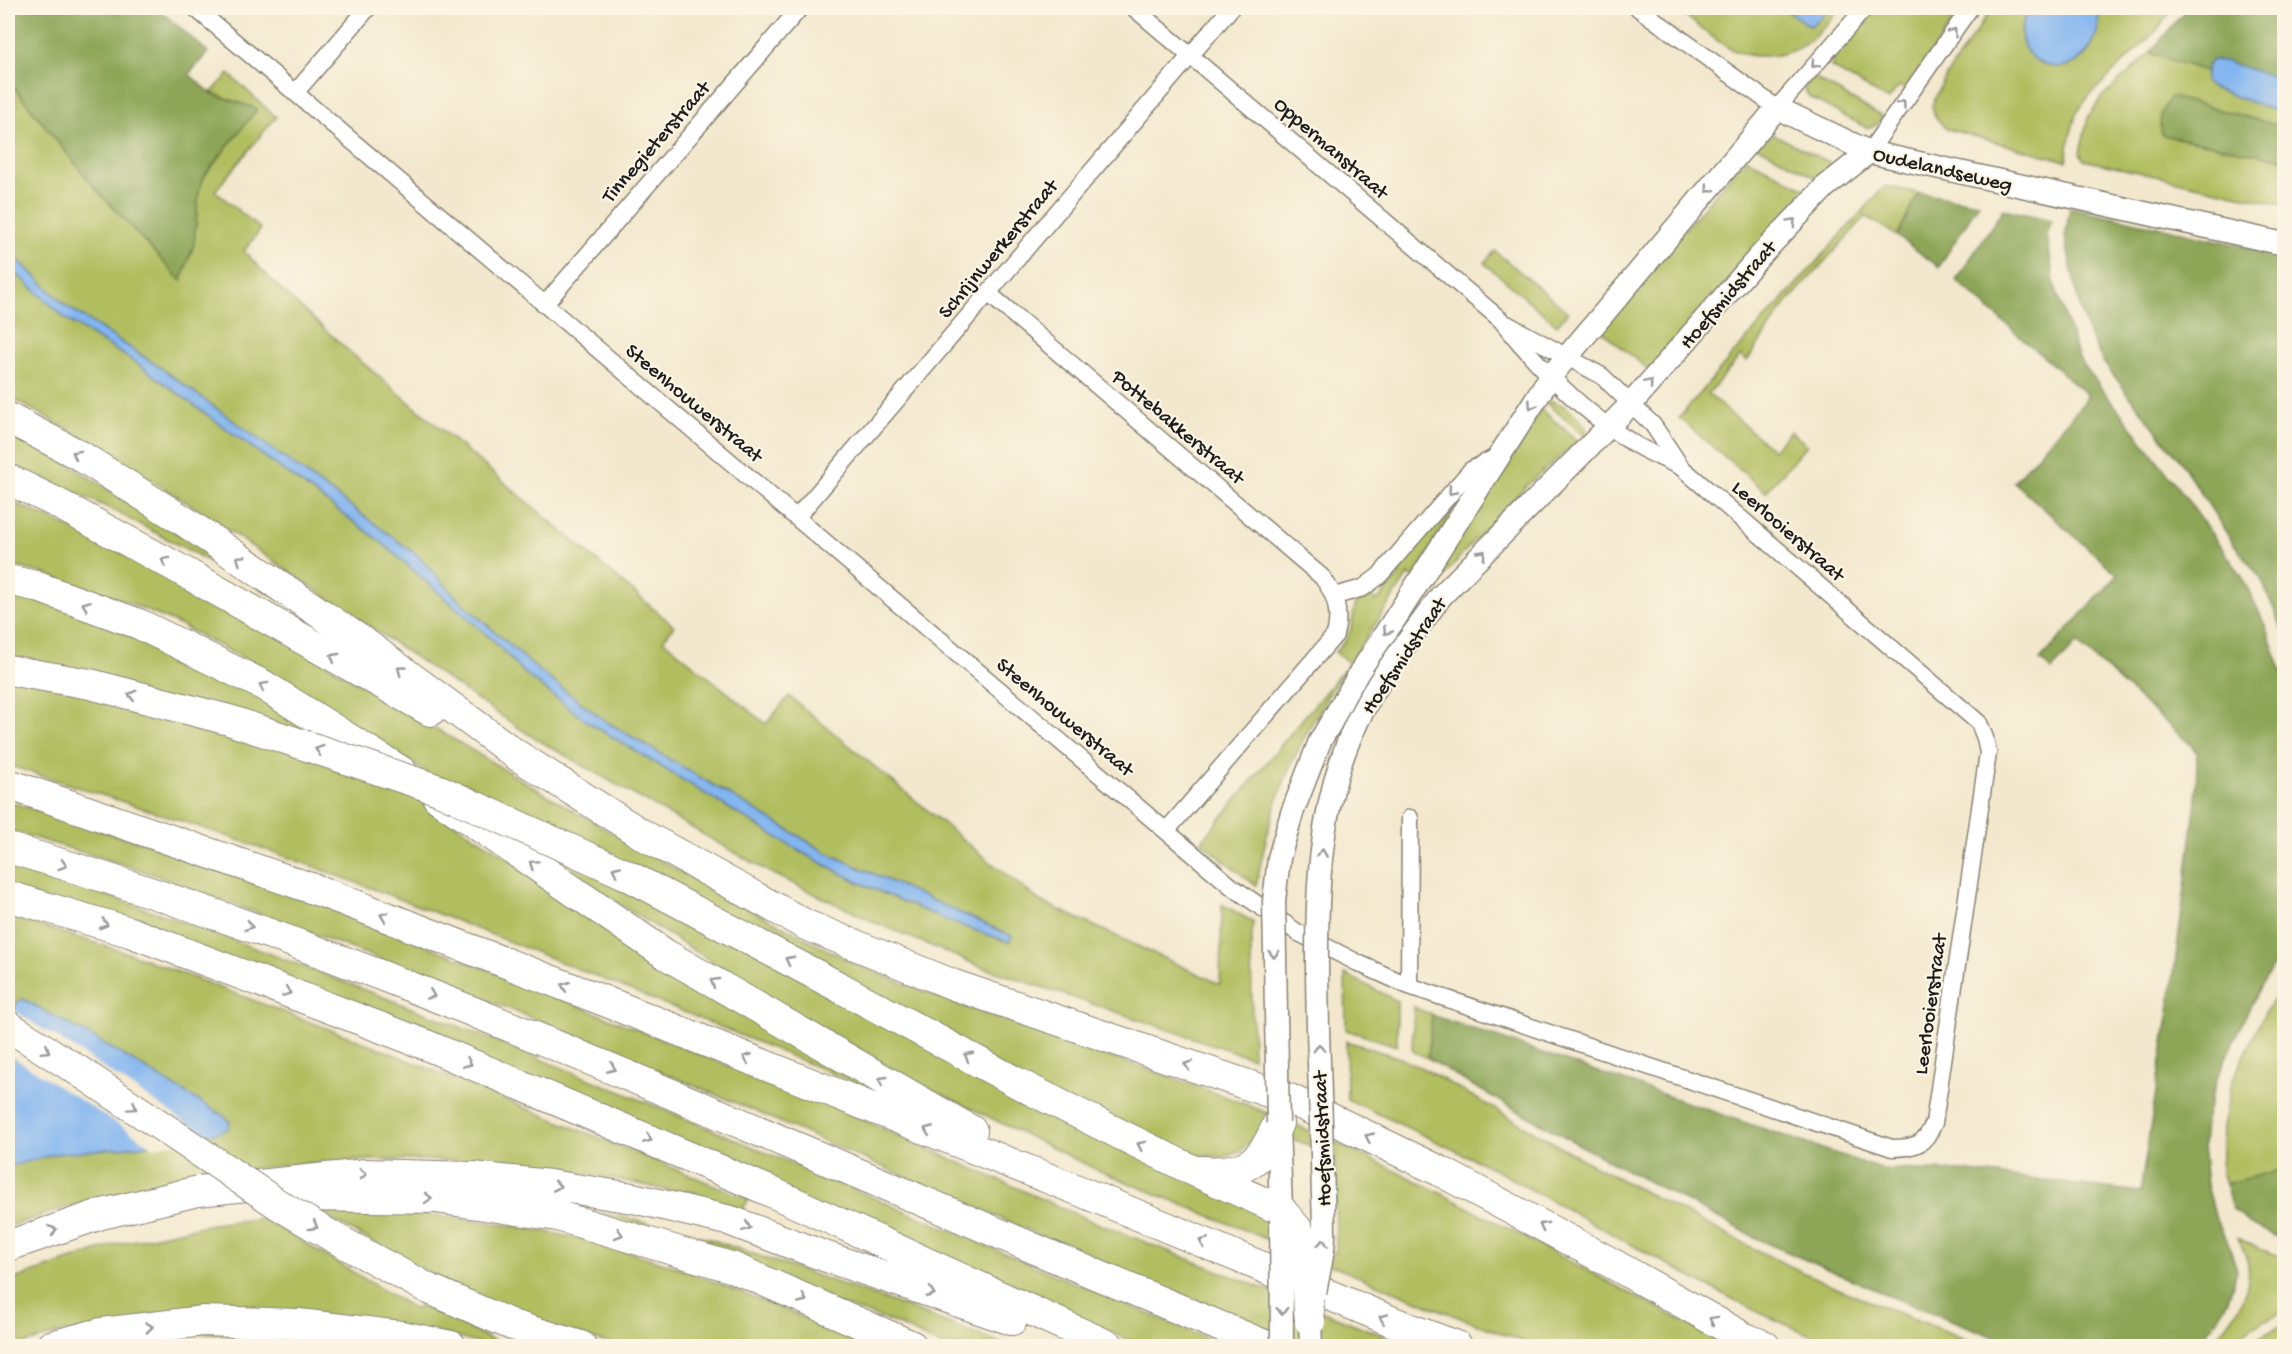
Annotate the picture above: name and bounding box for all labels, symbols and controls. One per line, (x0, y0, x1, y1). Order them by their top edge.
one-way arrow (1946, 28, 1957, 39)
one-way arrow (1811, 57, 1822, 68)
street label: Tinnegieterstraat (597, 75, 719, 210)
street label: Oppermanstraat (1267, 93, 1394, 208)
one-way arrow (1895, 100, 1906, 111)
street label: Oudelandseweg (1870, 143, 2014, 200)
street label: Schrijnwerkerstraat (934, 174, 1067, 325)
one-way arrow (1705, 182, 1716, 193)
one-way arrow (1785, 218, 1796, 228)
street label: Hoefsmidstraat (1676, 235, 1785, 356)
street label: Steenhouwerstraat (619, 340, 769, 471)
street label: Pottebakkerstraat (1104, 365, 1250, 493)
one-way arrow (1642, 379, 1653, 390)
one-way arrow (1528, 398, 1539, 409)
one-way arrow (72, 450, 82, 461)
street label: Leerlooierstraat (1725, 477, 1850, 590)
one-way arrow (1448, 484, 1459, 495)
one-way arrow (1475, 551, 1486, 561)
one-way arrow (236, 555, 247, 566)
one-way arrow (160, 557, 171, 568)
street label: Hoefsmidstraat (1358, 592, 1455, 720)
one-way arrow (81, 599, 92, 612)
one-way arrow (1384, 624, 1395, 635)
one-way arrow (330, 653, 340, 664)
street label: Steenhouwerstraat (990, 654, 1140, 785)
one-way arrow (396, 666, 407, 677)
one-way arrow (259, 682, 269, 693)
one-way arrow (127, 690, 137, 703)
one-way arrow (314, 745, 325, 758)
one-way arrow (1315, 849, 1328, 858)
one-way arrow (57, 858, 68, 871)
one-way arrow (529, 860, 540, 871)
one-way arrow (612, 865, 623, 877)
one-way arrow (379, 911, 390, 923)
one-way arrow (98, 917, 109, 929)
one-way arrow (243, 919, 254, 931)
street label: Leerlooierstraat (1910, 930, 1955, 1076)
one-way arrow (1268, 949, 1280, 958)
one-way arrow (784, 956, 795, 968)
one-way arrow (709, 978, 720, 989)
one-way arrow (561, 981, 572, 993)
one-way arrow (281, 984, 292, 997)
one-way arrow (425, 988, 436, 1000)
one-way arrow (40, 1043, 50, 1055)
one-way arrow (1312, 1043, 1325, 1052)
one-way arrow (963, 1052, 974, 1063)
one-way arrow (742, 1053, 753, 1065)
one-way arrow (462, 1056, 473, 1068)
one-way arrow (1183, 1060, 1194, 1073)
one-way arrow (605, 1061, 616, 1073)
street label: Hoefsmidstraat (1310, 1068, 1339, 1207)
one-way arrow (878, 1075, 889, 1087)
one-way arrow (127, 1100, 138, 1111)
one-way arrow (923, 1125, 934, 1137)
one-way arrow (641, 1132, 652, 1144)
one-way arrow (1364, 1132, 1375, 1144)
one-way arrow (1137, 1140, 1148, 1152)
one-way arrow (358, 1168, 367, 1181)
one-way arrow (552, 1180, 562, 1192)
one-way arrow (424, 1192, 433, 1205)
one-way arrow (308, 1218, 318, 1230)
one-way arrow (741, 1220, 752, 1232)
one-way arrow (1538, 1222, 1549, 1233)
one-way arrow (47, 1225, 58, 1238)
one-way arrow (613, 1227, 624, 1239)
one-way arrow (1198, 1237, 1209, 1249)
one-way arrow (1316, 1238, 1328, 1247)
one-way arrow (925, 1285, 936, 1298)
one-way arrow (797, 1291, 808, 1303)
one-way arrow (1275, 1306, 1288, 1315)
one-way arrow (1378, 1313, 1389, 1325)
one-way arrow (1709, 1316, 1719, 1327)
one-way arrow (144, 1321, 154, 1334)

